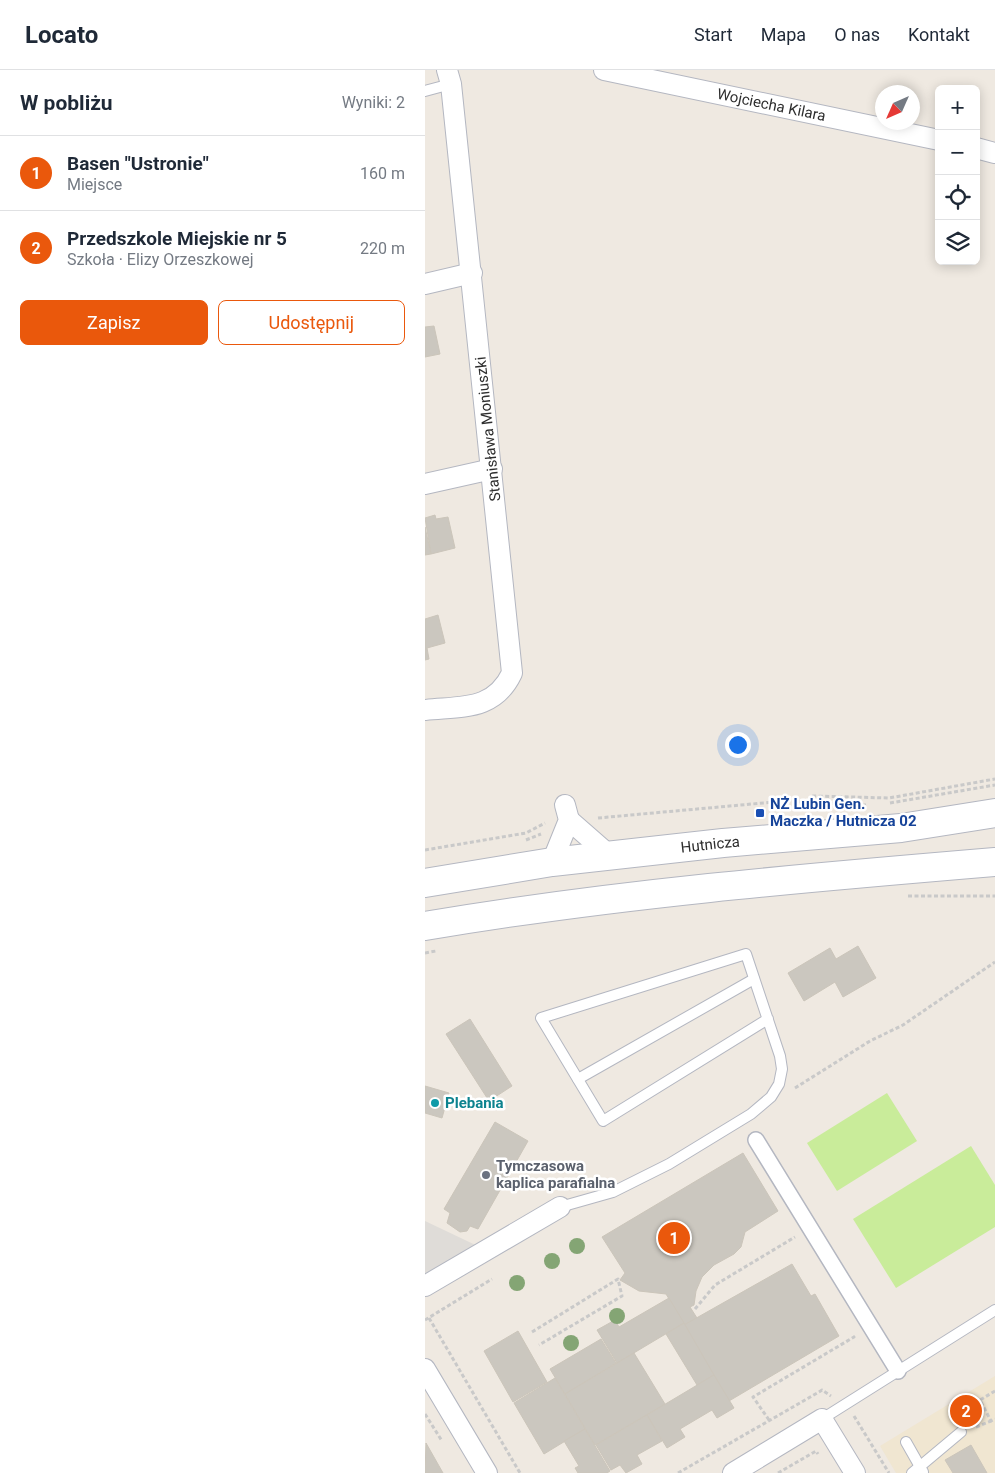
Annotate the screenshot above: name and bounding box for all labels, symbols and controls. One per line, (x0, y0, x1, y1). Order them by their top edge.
text: Locato (25, 21, 98, 49)
text: Start (694, 24, 733, 45)
text: Mapa (761, 24, 806, 45)
text: O nas (834, 24, 880, 45)
text: Kontakt (908, 24, 970, 45)
street label: Wojciecha Kilara (715, 85, 827, 125)
north arrow (875, 85, 920, 130)
map controls (935, 85, 980, 265)
button: + (935, 85, 980, 130)
text: W pobliżu (20, 91, 113, 115)
text: Wyniki: 2 (342, 93, 405, 112)
button: − (935, 130, 980, 175)
text: Basen "Ustronie" (67, 152, 209, 175)
text: 1 (31, 164, 41, 183)
text: 160 m (360, 164, 405, 183)
text: Miejsce (67, 175, 122, 194)
button: locate (935, 175, 980, 220)
button: layers (935, 220, 980, 265)
text: Przedszkole Miejskie nr 5 (67, 227, 287, 250)
text: 2 (31, 239, 41, 258)
text: 220 m (360, 239, 405, 258)
text: Szkoła · Elizy Orzeszkowej (67, 250, 254, 269)
button: Zapisz (20, 300, 208, 345)
button: Udostępnij (218, 300, 405, 345)
street label: Stanisława Moniuszki (471, 356, 505, 502)
your location (725, 732, 751, 758)
place label: NŻ Lubin Gen. Maczka / Hutnicza 02 (770, 795, 917, 830)
marker: NŻ Lubin Gen. Maczka / Hutnicza 02 (754, 807, 766, 819)
street label: Hutnicza (680, 833, 741, 857)
place label: Plebania (445, 1094, 504, 1112)
marker: Plebania (429, 1097, 441, 1109)
place label: Tymczasowa kaplica parafialna (496, 1157, 615, 1192)
marker: Tymczasowa kaplica parafialna (480, 1169, 492, 1181)
pin: 1 (658, 1219, 690, 1257)
pin: 2 (950, 1392, 982, 1430)

